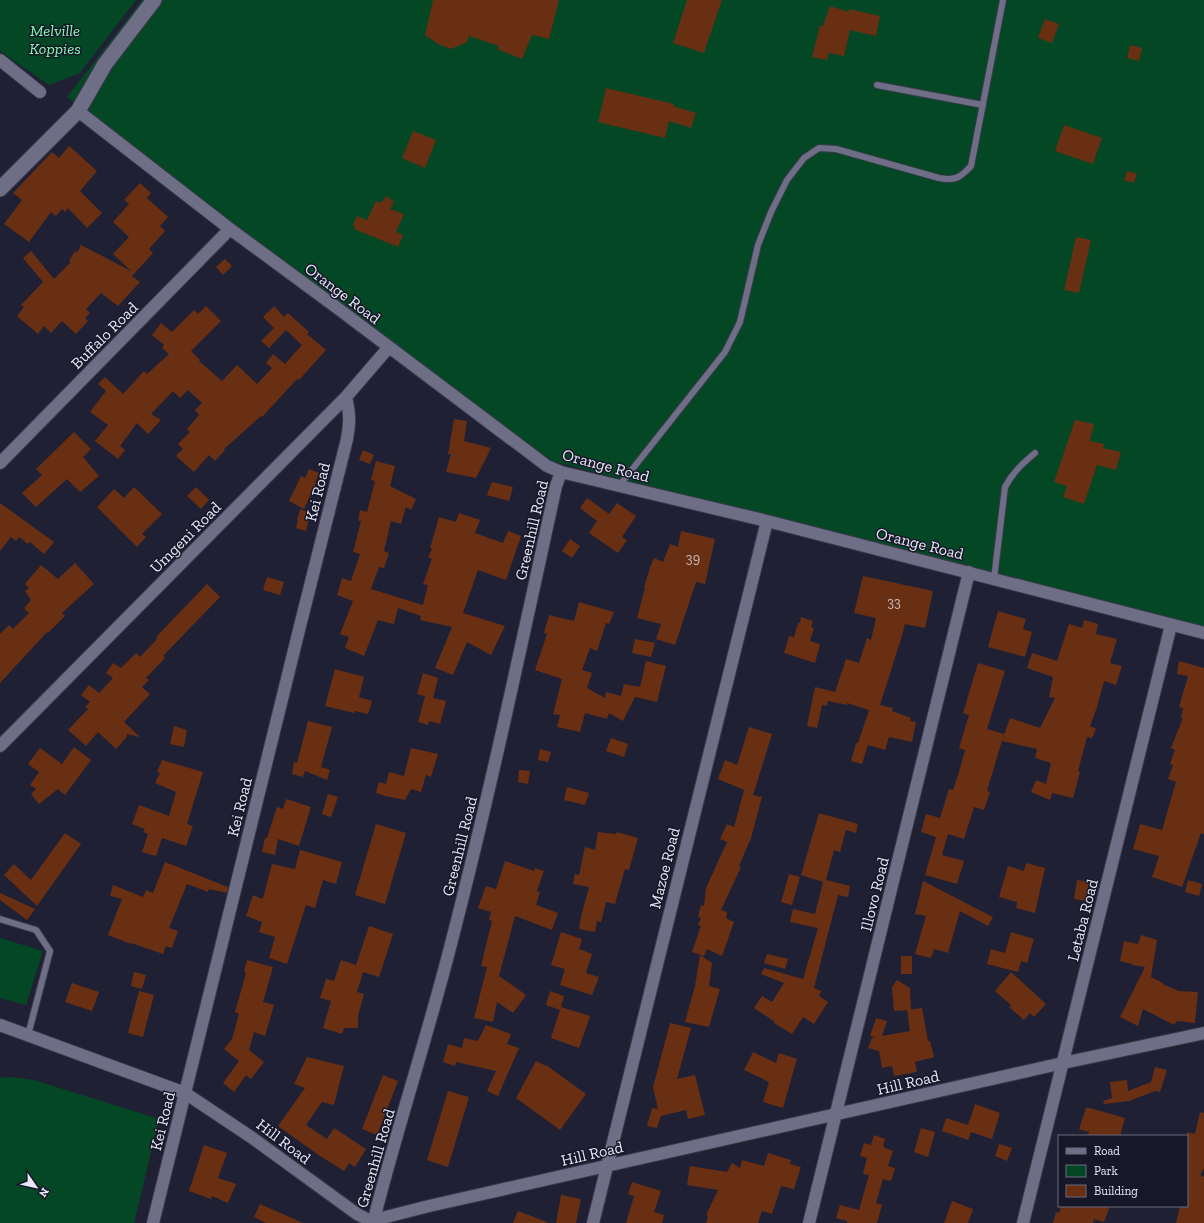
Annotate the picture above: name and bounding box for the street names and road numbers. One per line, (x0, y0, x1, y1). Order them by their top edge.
street label: Orange Road (301, 259, 384, 328)
street label: Buffalo Road (67, 298, 142, 373)
street label: Orange Road (560, 445, 652, 486)
street label: Kei Road (301, 461, 334, 524)
street label: Greenhill Road (511, 478, 552, 582)
street label: Umgeni Road (146, 498, 225, 577)
street label: Orange Road (874, 523, 966, 564)
street label: Kei Road (223, 776, 256, 839)
street label: Greenhill Road (438, 794, 481, 898)
street label: Mazoe Road (645, 825, 684, 911)
street label: Illovo Road (856, 855, 893, 933)
street label: Letaba Road (1063, 877, 1102, 963)
street label: Hill Road (875, 1066, 941, 1099)
street label: Kei Road (146, 1090, 179, 1153)
street label: Greenhill Road (352, 1106, 399, 1210)
street label: Hill Road (253, 1115, 315, 1168)
street label: Hill Road (559, 1137, 625, 1170)

